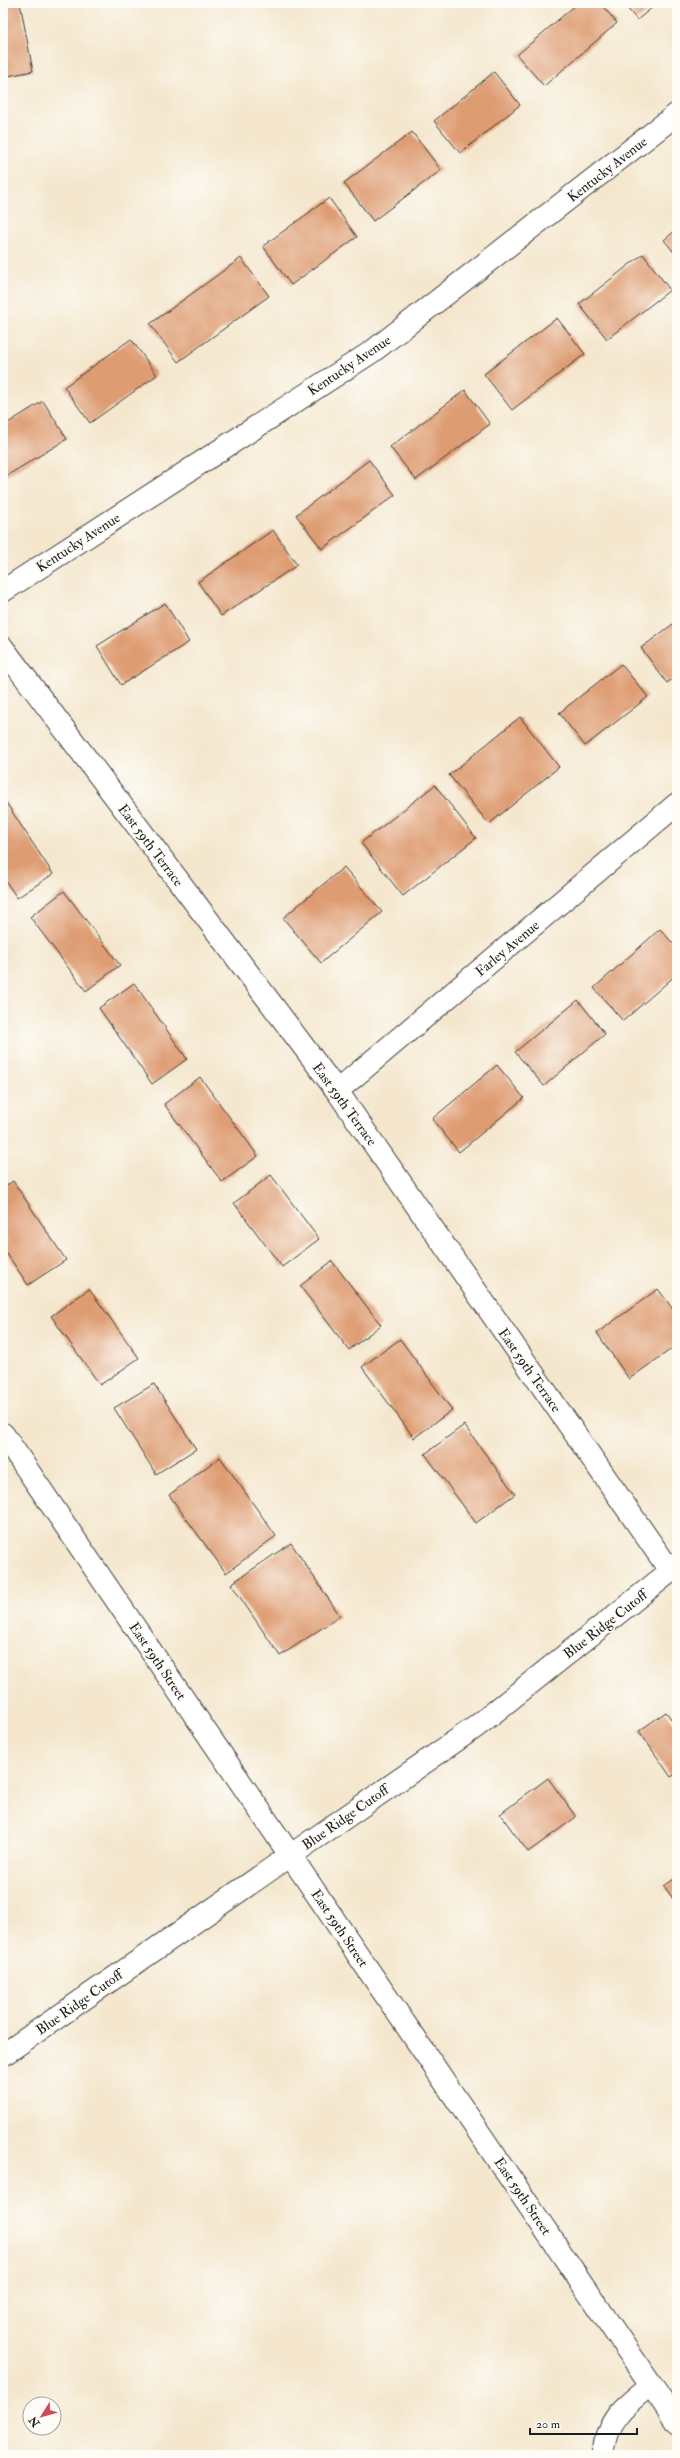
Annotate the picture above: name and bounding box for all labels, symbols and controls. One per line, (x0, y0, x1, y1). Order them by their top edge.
street label: Kentucky Avenue (564, 133, 651, 207)
street label: Kentucky Avenue (305, 331, 395, 400)
street label: Kentucky Avenue (33, 509, 124, 577)
street label: East 59th Terrace (114, 801, 187, 890)
street label: Farley Avenue (472, 917, 544, 981)
street label: East 59th Terrace (309, 1059, 380, 1149)
street label: East 59th Terrace (494, 1325, 565, 1416)
street label: Blue Ridge Cutoff (560, 1585, 653, 1662)
street label: East 59th Street (125, 1619, 190, 1704)
street label: Blue Ridge Cutoff (299, 1780, 394, 1853)
street label: East 59th Street (307, 1886, 372, 1971)
street label: Blue Ridge Cutoff (33, 1965, 128, 2038)
street label: East 59th Street (490, 2154, 555, 2239)
north arrow (22, 2396, 62, 2436)
scale bar (530, 2410, 637, 2436)
text: N (26, 2413, 43, 2430)
text: 20 m (536, 2417, 561, 2432)

